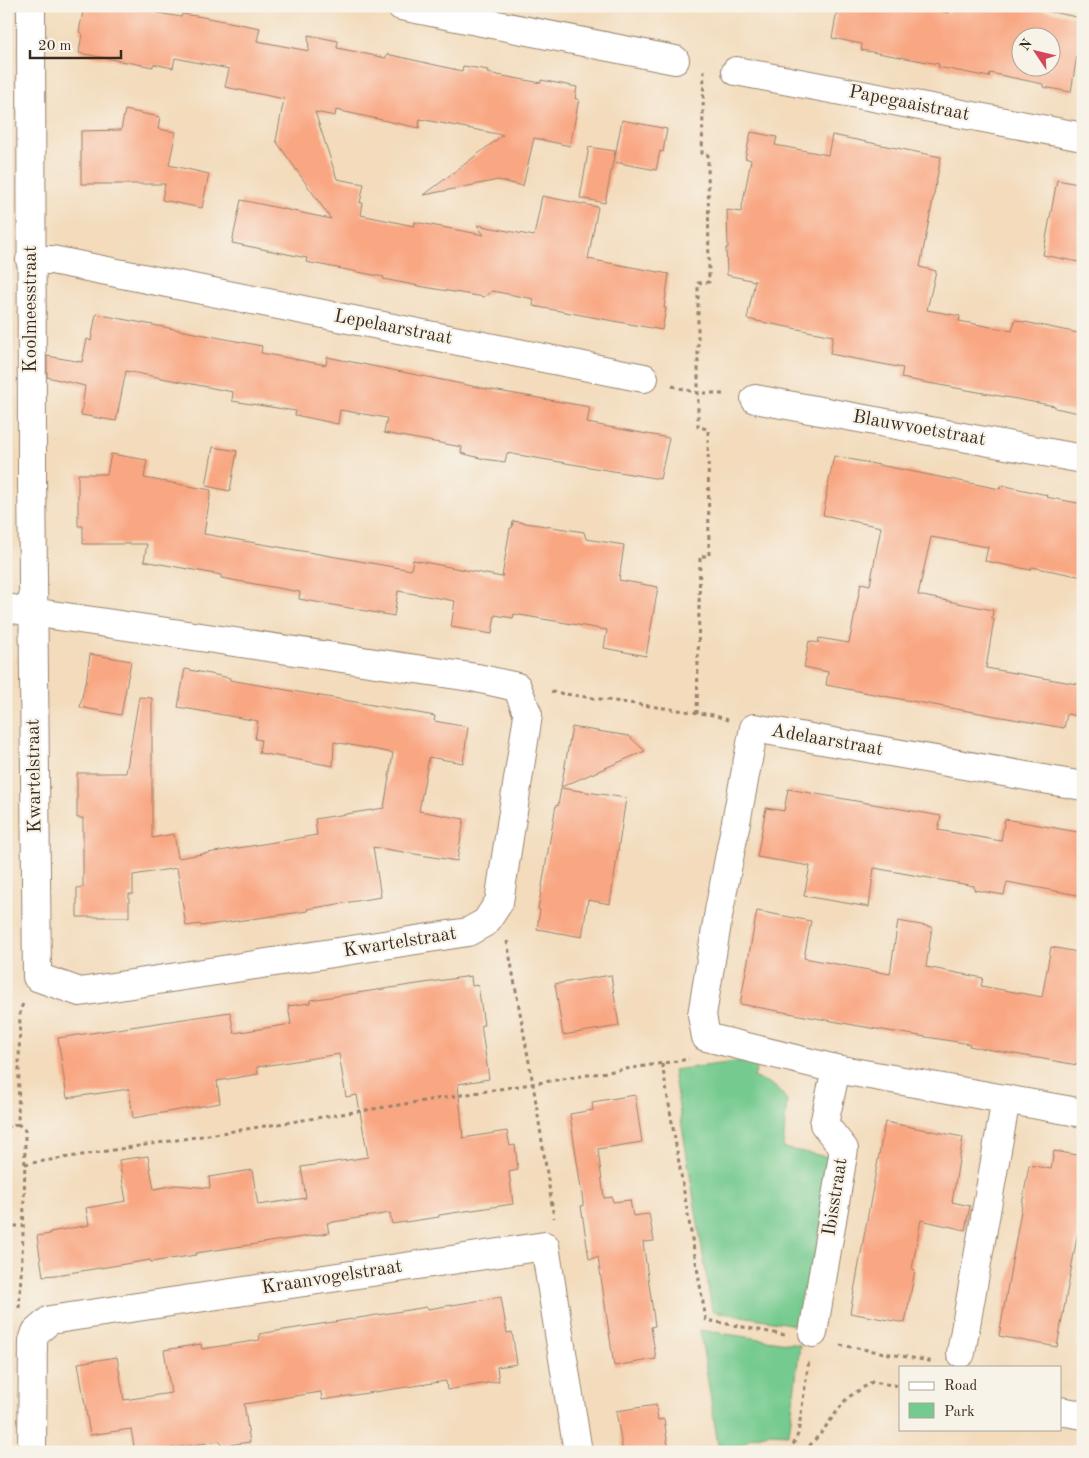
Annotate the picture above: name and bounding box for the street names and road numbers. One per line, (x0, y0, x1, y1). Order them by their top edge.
street label: Papegaaistraat (847, 83, 971, 125)
street label: Koolmeesstraat (22, 245, 41, 373)
street label: Lepelaarstraat (332, 307, 454, 349)
street label: Blauwvoetstraat (851, 408, 987, 450)
street label: Kwartelstraat (25, 719, 45, 833)
street label: Adelaarstraat (770, 722, 884, 760)
street label: Kwartelstraat (342, 925, 458, 961)
street label: Ibisstraat (820, 1157, 852, 1237)
street label: Kraanvogelstraat (260, 1258, 404, 1298)

